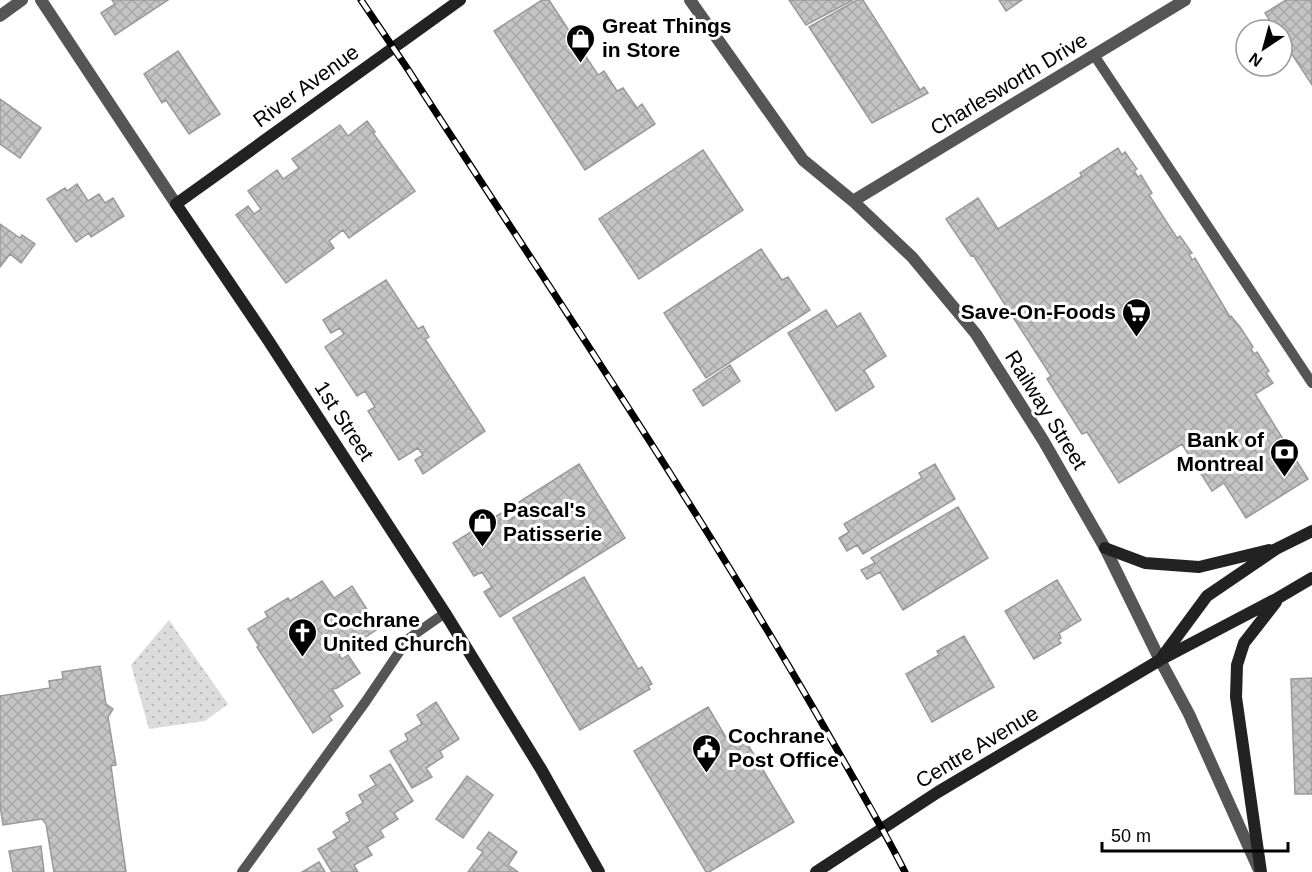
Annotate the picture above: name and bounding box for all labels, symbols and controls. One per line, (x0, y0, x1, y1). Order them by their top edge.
place label: Great Things in Store (602, 14, 732, 61)
north arrow (1234, 18, 1294, 78)
shop icon: Great Things in Store (565, 22, 597, 64)
street label: Charlesworth Drive (926, 28, 1091, 139)
street label: River Avenue (249, 40, 363, 131)
text: N (1246, 49, 1265, 70)
supermarket icon: Save-On-Foods (1121, 296, 1153, 338)
place label: Save-On-Foods (961, 300, 1116, 323)
street label: Railway Street (1001, 346, 1092, 473)
street label: 1st Street (310, 377, 379, 465)
place label: Bank of Montreal (1176, 428, 1265, 475)
bank icon: Bank of Montreal (1269, 436, 1301, 478)
place label: Pascal's Patisserie (503, 498, 602, 545)
shop icon: Pascal's Patisserie (466, 506, 498, 548)
place label: Cochrane United Church (323, 608, 468, 655)
church icon: Cochrane United Church (286, 616, 318, 658)
street label: Centre Avenue (911, 701, 1042, 792)
place label: Cochrane Post Office (728, 724, 839, 771)
public building icon: Cochrane Post Office (691, 732, 723, 774)
scale bar (1102, 815, 1288, 853)
text: 50 m (1111, 826, 1151, 846)

